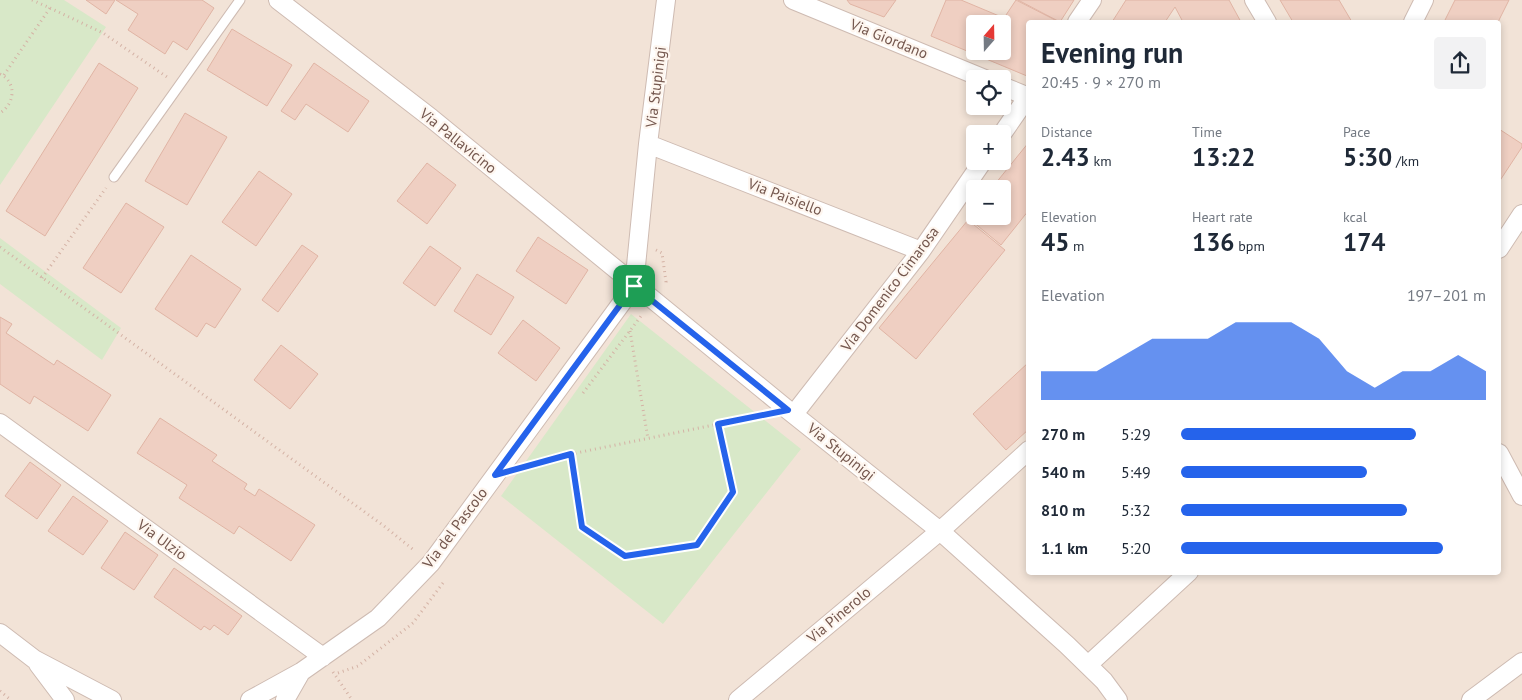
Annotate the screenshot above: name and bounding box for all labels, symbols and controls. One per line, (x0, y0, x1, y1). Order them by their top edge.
street label: Via Giordano (847, 14, 931, 63)
north arrow (966, 15, 1011, 60)
map controls (966, 15, 1011, 225)
text: Evening run (1041, 34, 1183, 71)
button: share (1434, 37, 1486, 89)
street label: Via Stupinigi (641, 45, 670, 130)
button: locate (966, 70, 1011, 115)
text: 20:45 · 9 × 270 m (1041, 72, 1161, 92)
street label: Via Pallavicino (415, 103, 501, 178)
text: Distance (1041, 123, 1092, 141)
text: Time (1192, 123, 1222, 141)
text: Pace (1343, 123, 1370, 141)
button: + (966, 125, 1011, 170)
text: 2.43 (1041, 141, 1090, 173)
text: 13:22 (1192, 141, 1255, 173)
text: 5:30 (1343, 141, 1392, 173)
text: km (1090, 152, 1112, 170)
text: /km (1392, 152, 1419, 170)
street label: Via Paisiello (744, 173, 825, 219)
button: − (966, 180, 1011, 225)
text: Elevation (1041, 208, 1097, 226)
text: Heart rate (1192, 208, 1253, 226)
text: kcal (1343, 208, 1367, 226)
street label: Via Domenico Cimarosa (836, 223, 943, 356)
text: 45 (1041, 226, 1069, 258)
text: 136 (1192, 226, 1235, 258)
text: 174 (1343, 226, 1386, 258)
text: m (1069, 237, 1084, 255)
text: bpm (1235, 237, 1265, 255)
pin (613, 265, 655, 307)
icon: arrive (620, 272, 648, 300)
text: Elevation (1041, 285, 1105, 305)
text: 197–201 m (1407, 285, 1486, 305)
street label: Via Stupinigi (803, 418, 879, 485)
text: 270 m (1041, 424, 1085, 444)
text: 5:29 (1121, 424, 1151, 444)
text: 540 m (1041, 462, 1085, 482)
text: 5:49 (1121, 462, 1151, 482)
street label: Via del Pascolo (417, 483, 491, 573)
text: 810 m (1041, 500, 1085, 520)
text: 5:32 (1121, 500, 1151, 520)
street label: Via Ulzio (133, 515, 191, 564)
text: 1.1 km (1041, 538, 1088, 558)
text: 5:20 (1121, 538, 1151, 558)
street label: Via Pinerolo (802, 582, 875, 648)

